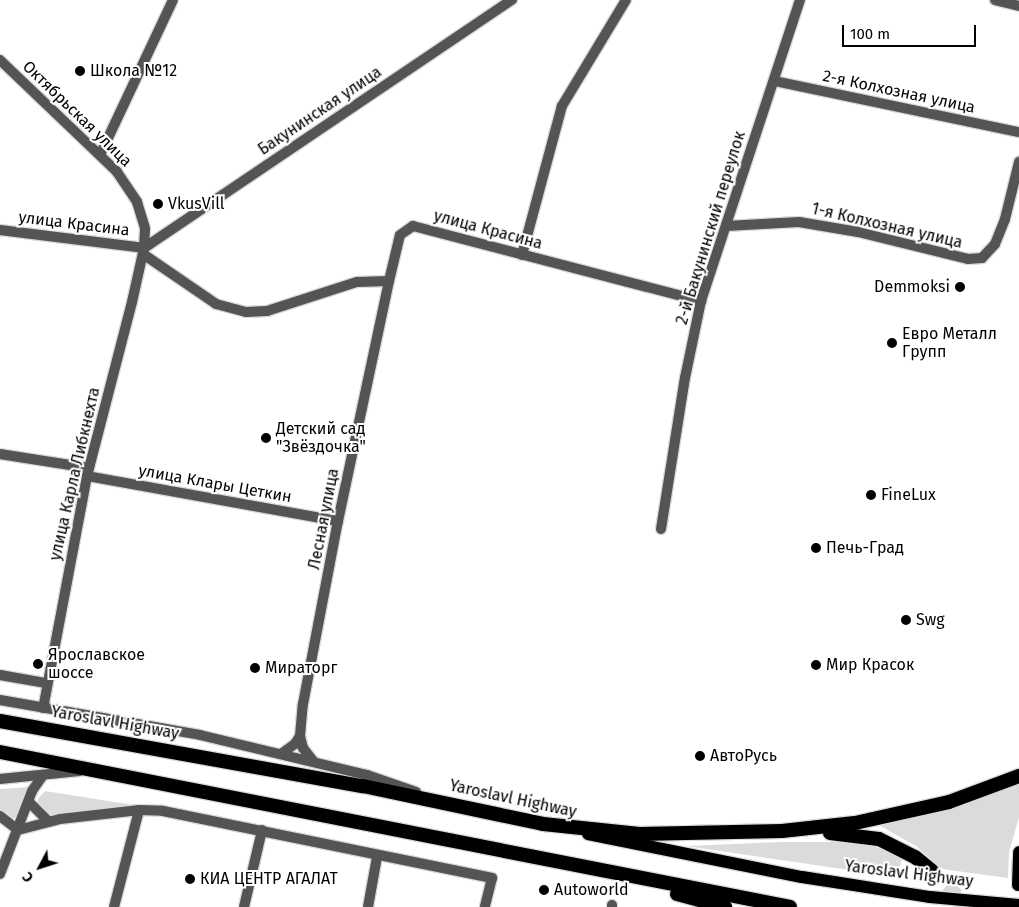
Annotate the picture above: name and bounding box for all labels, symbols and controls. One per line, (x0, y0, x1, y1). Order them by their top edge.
scale bar (844, 15, 978, 47)
text: 100 m (850, 25, 890, 43)
street label: Октябрьская улица (18, 57, 136, 171)
place label: Школа №12 (90, 61, 177, 81)
street label: Бакунинская улица (255, 63, 385, 159)
marker: Школа №12 (74, 65, 86, 77)
street label: 2-я Колхозная улица (821, 66, 977, 118)
street label: 2-й Бакунинский переулок (672, 129, 750, 327)
place label: VkusVill (168, 194, 225, 214)
marker: VkusVill (152, 198, 164, 210)
street label: 1-я Колхозная улица (810, 199, 964, 253)
street label: улица Красина (432, 206, 544, 254)
street label: улица Красина (17, 208, 131, 240)
place label: Demmoksi (874, 277, 950, 297)
marker: Demmoksi (954, 281, 966, 293)
place label: Евро Металл Групп (902, 324, 997, 362)
marker: Евро Металл Групп (886, 337, 898, 349)
street label: улица Карла Либкнехта (46, 386, 104, 562)
place label: Детский сад "Звёздочка" (276, 419, 366, 457)
marker: Детский сад "Звёздочка" (260, 432, 272, 444)
street label: улица Клары Цеткин (137, 461, 293, 507)
street label: Лесная улица (305, 467, 343, 571)
place label: FineLux (881, 485, 936, 505)
marker: FineLux (865, 489, 877, 501)
place label: Печь-Град (826, 538, 904, 558)
marker: Печь-Град (810, 542, 822, 554)
place label: Swg (916, 610, 945, 630)
marker: Swg (900, 614, 912, 626)
place label: Ярославское шоссе (48, 645, 145, 683)
place label: Мир Красок (826, 655, 914, 675)
marker: Ярославское шоссе (32, 658, 44, 670)
place label: Мираторг (265, 658, 337, 678)
marker: Мир Красок (810, 659, 822, 671)
marker: Мираторг (249, 662, 261, 674)
street label: Yaroslavl Highway (50, 702, 180, 744)
place label: АвтоРусь (710, 746, 777, 766)
marker: АвтоРусь (694, 750, 706, 762)
street label: Yaroslavl Highway (448, 776, 578, 822)
north arrow (15, 842, 65, 892)
street label: Yaroslavl Highway (844, 857, 974, 891)
text: С (19, 868, 37, 886)
place label: КИА ЦЕНТР АГАЛАТ (200, 869, 338, 889)
marker: КИА ЦЕНТР АГАЛАТ (184, 873, 196, 885)
place label: Autoworld (554, 880, 629, 900)
marker: Autoworld (538, 884, 550, 896)

